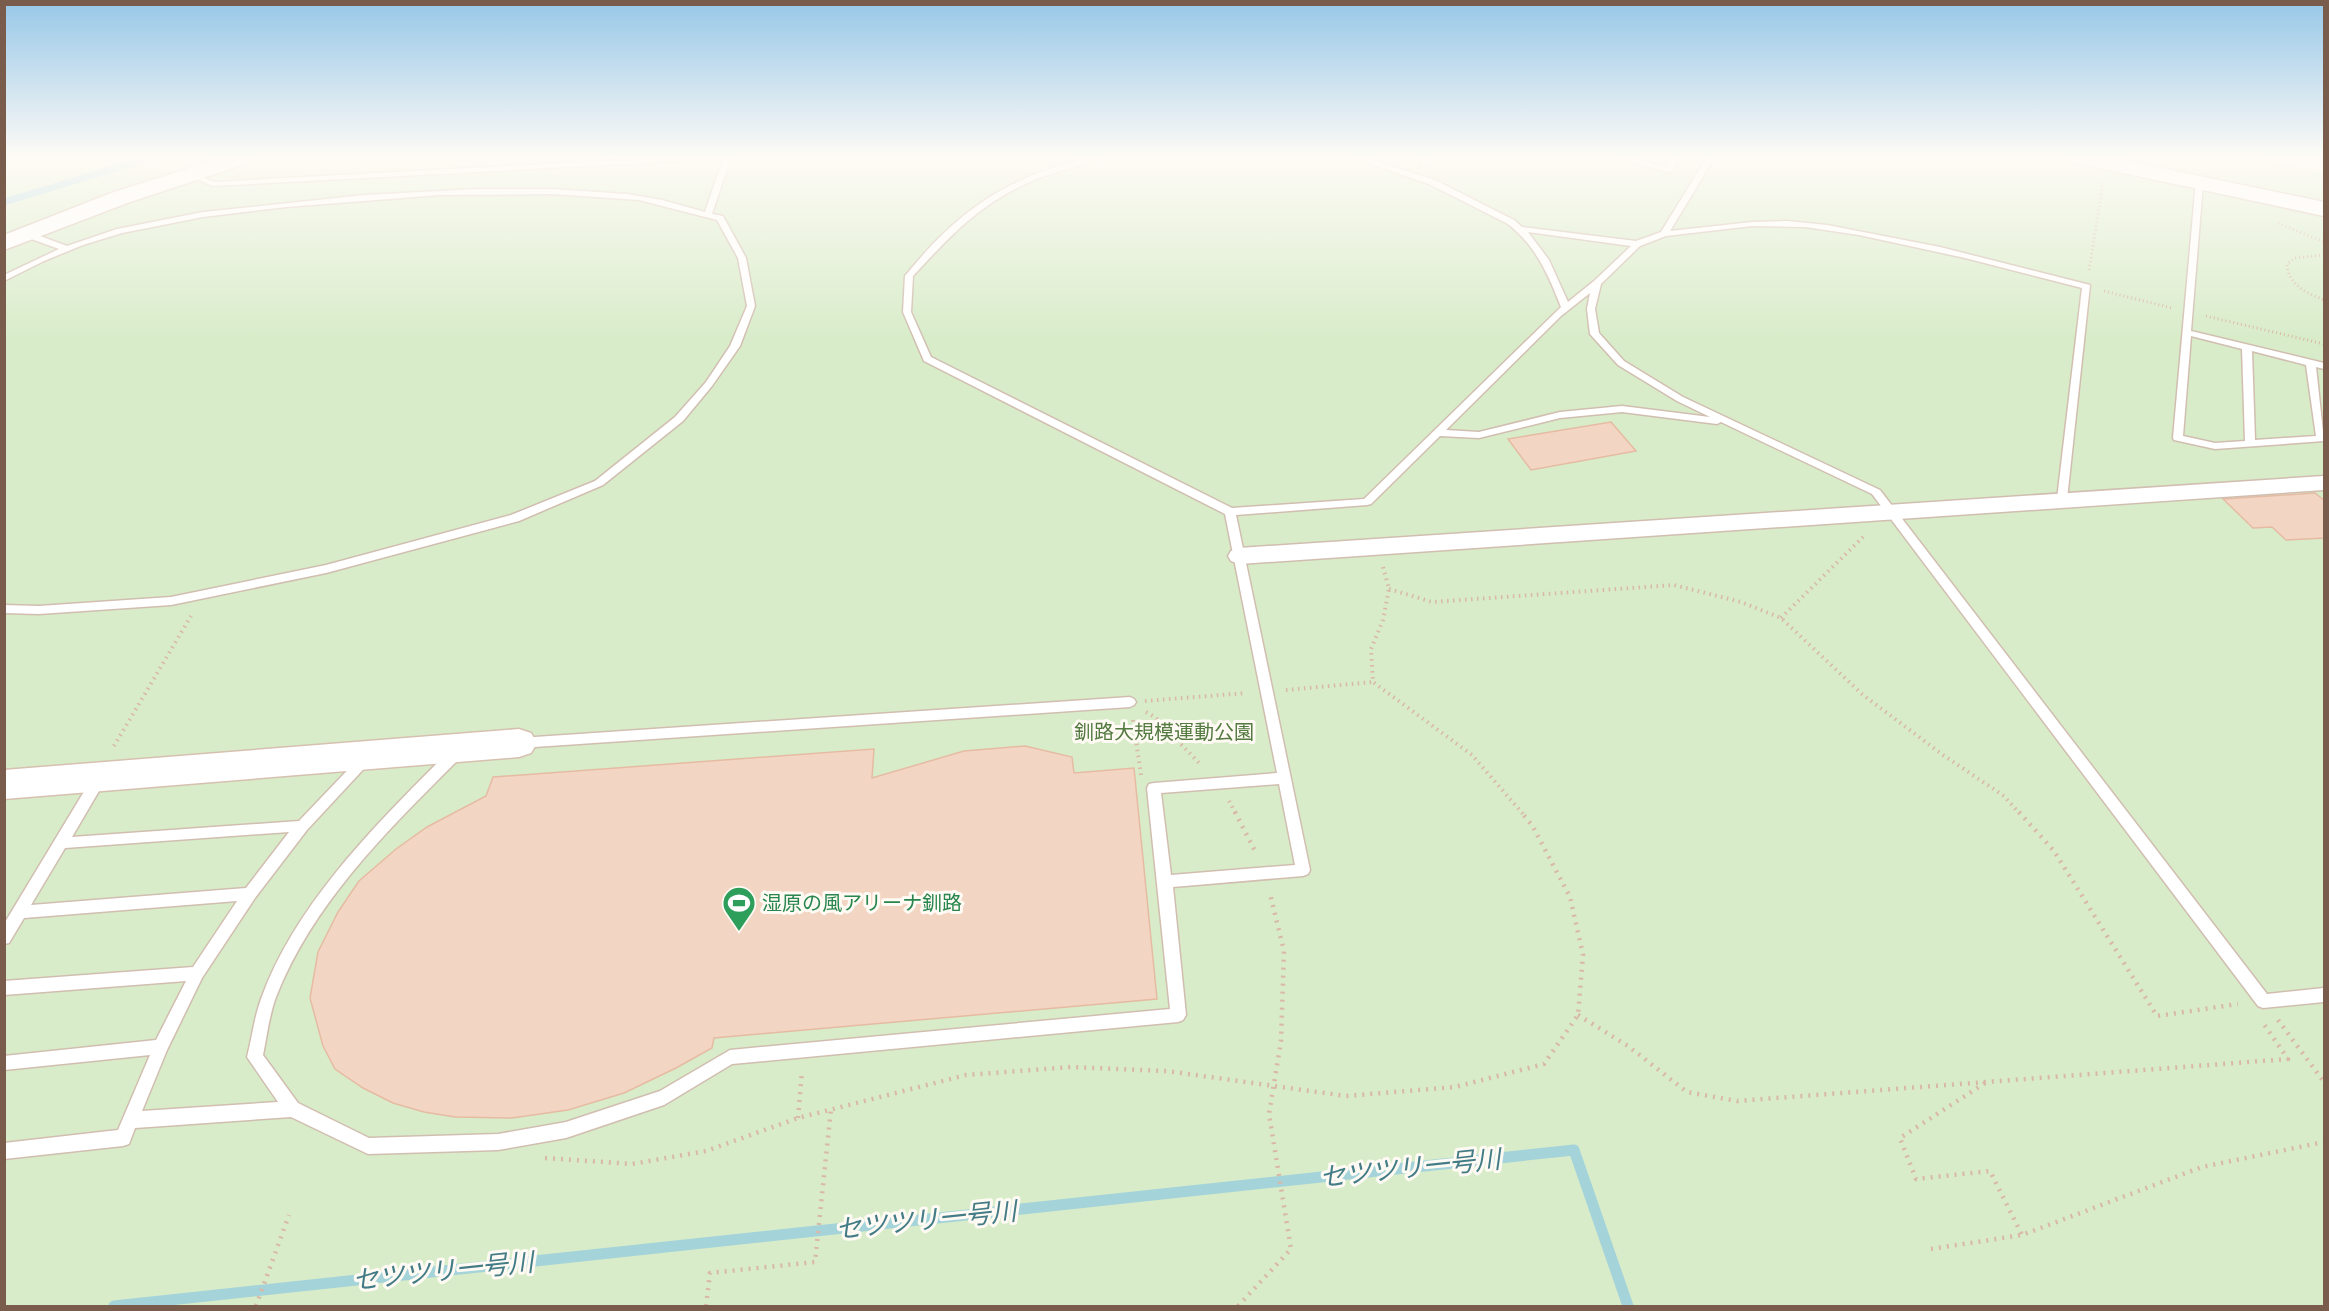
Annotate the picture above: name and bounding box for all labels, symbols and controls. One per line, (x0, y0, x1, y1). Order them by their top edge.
park label: 釧路大規模運動公園 (1074, 721, 1254, 743)
sports icon: 湿原の風アリーナ釧路 (721, 885, 757, 932)
place label: 湿原の風アリーナ釧路 (762, 892, 962, 914)
water label: セツツリ一号川 (1318, 1143, 1505, 1192)
water label: セツツリ一号川 (834, 1195, 1021, 1244)
water label: セツツリ一号川 (351, 1246, 538, 1295)

